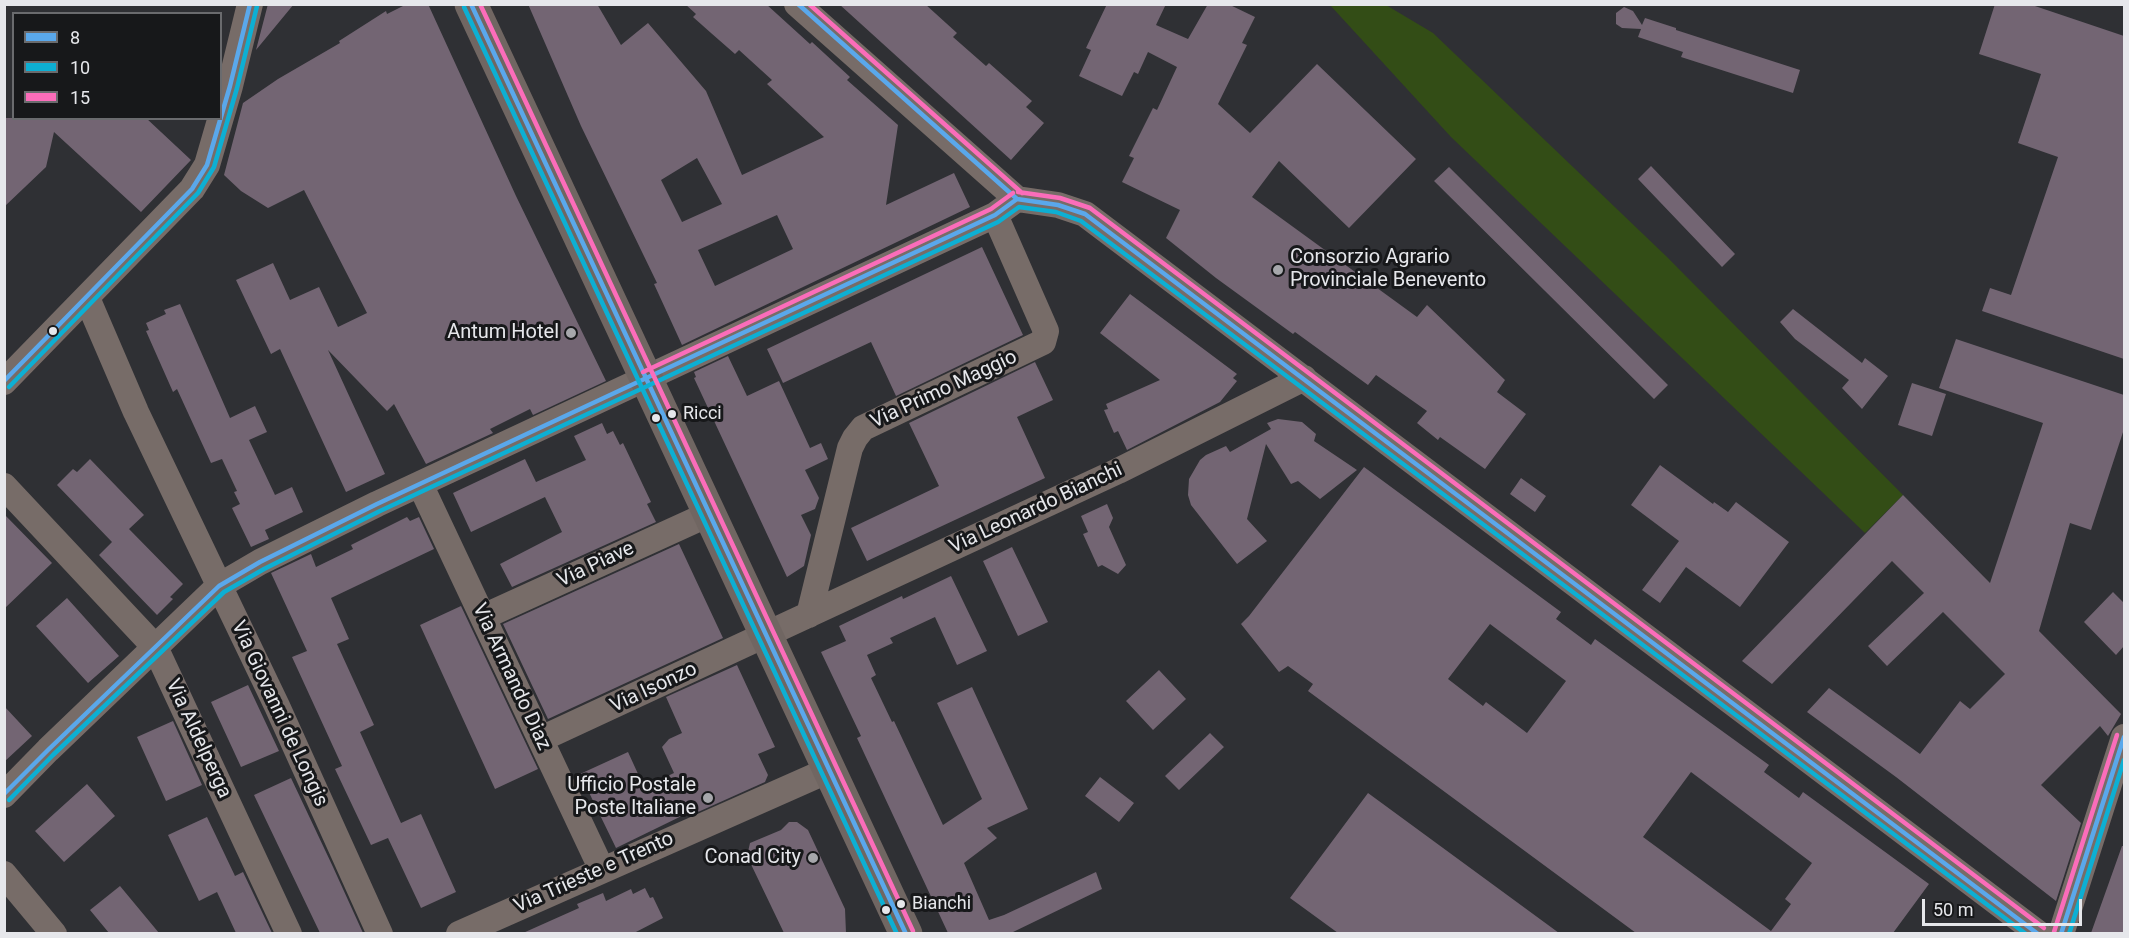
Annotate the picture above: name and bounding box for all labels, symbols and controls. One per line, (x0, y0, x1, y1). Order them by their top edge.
legend (12, 12, 222, 120)
text: 8 (70, 27, 80, 48)
text: 10 (70, 57, 90, 78)
text: 15 (70, 87, 90, 108)
place label: Consorzio Agrario Provinciale Benevento (1290, 246, 1486, 293)
marker: Consorzio Agrario Provinciale Benevento (1271, 263, 1285, 277)
place label: Antum Hotel (447, 321, 559, 345)
unlabelled marker (47, 325, 59, 337)
marker: Antum Hotel (564, 326, 578, 340)
street label: Via Primo Maggio (867, 346, 1021, 434)
place label: Ricci (683, 403, 722, 425)
marker: Ricci (666, 408, 678, 420)
unlabelled marker (650, 412, 662, 424)
street label: Via Leonardo Bianchi (946, 458, 1126, 560)
street label: Via Piave (554, 537, 638, 593)
street label: Via Armando Diaz (466, 600, 556, 754)
street label: Via Giovanni de Longis (225, 617, 333, 811)
street label: Via Isonzo (607, 658, 701, 718)
street label: Via Aldelperga (160, 676, 236, 802)
place label: Ufficio Postale Poste Italiane (567, 774, 696, 821)
marker: Ufficio Postale Poste Italiane (701, 791, 715, 805)
street label: Via Trieste e Trento (511, 827, 677, 919)
place label: Conad City (705, 846, 801, 870)
marker: Conad City (806, 851, 820, 865)
scale bar (1925, 887, 2086, 925)
place label: Bianchi (912, 893, 971, 915)
marker: Bianchi (895, 898, 907, 910)
text: 50 m (1933, 899, 1973, 920)
unlabelled marker (880, 904, 892, 916)

